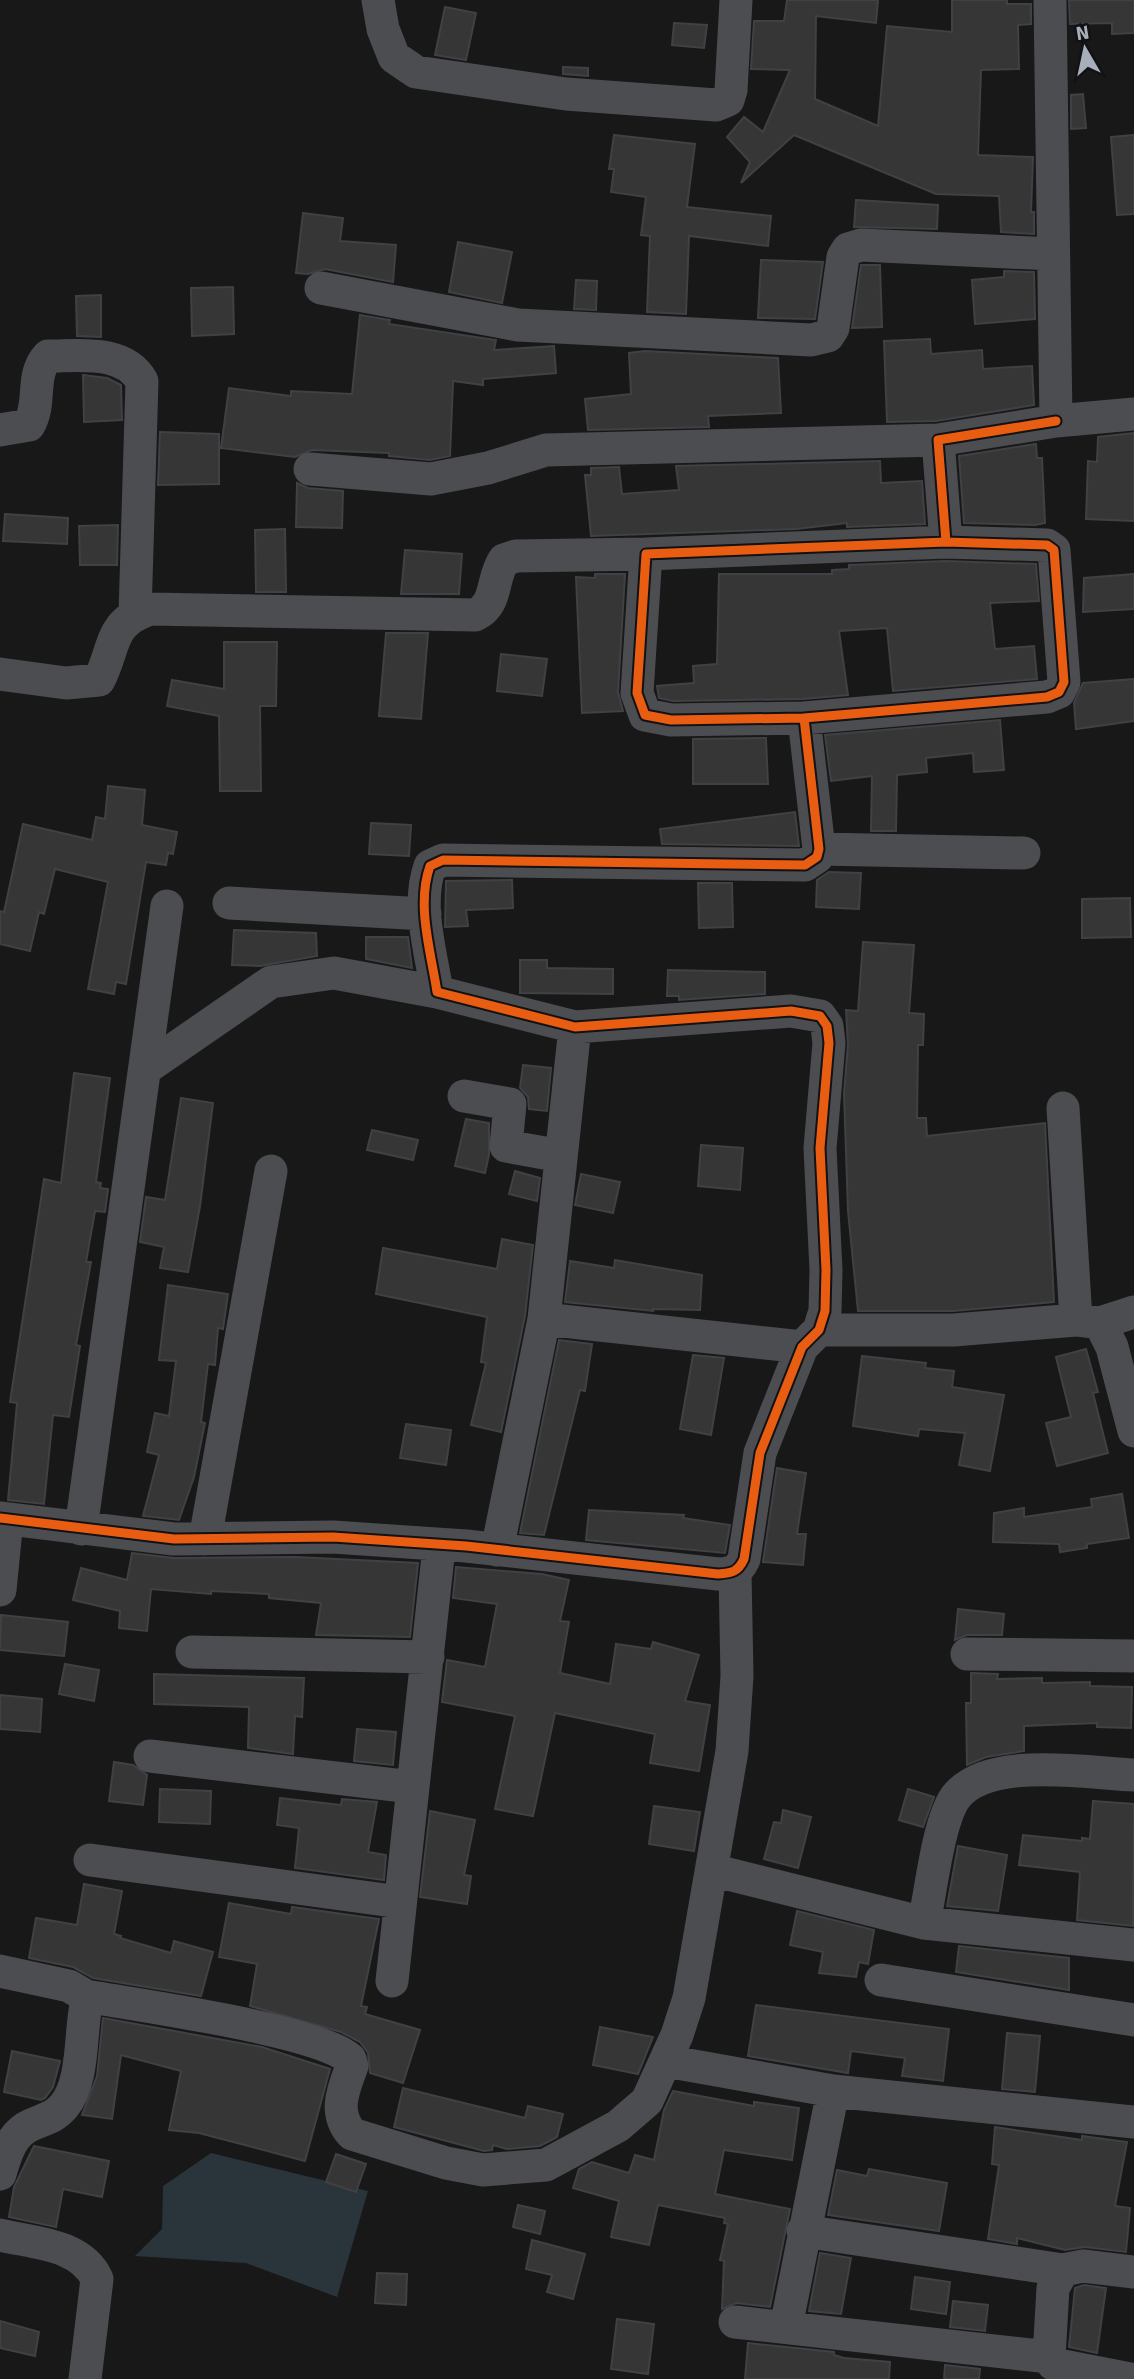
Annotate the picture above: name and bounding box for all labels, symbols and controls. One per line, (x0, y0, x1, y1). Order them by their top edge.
north arrow (1050, 14, 1120, 84)
text: N (1074, 20, 1091, 46)

